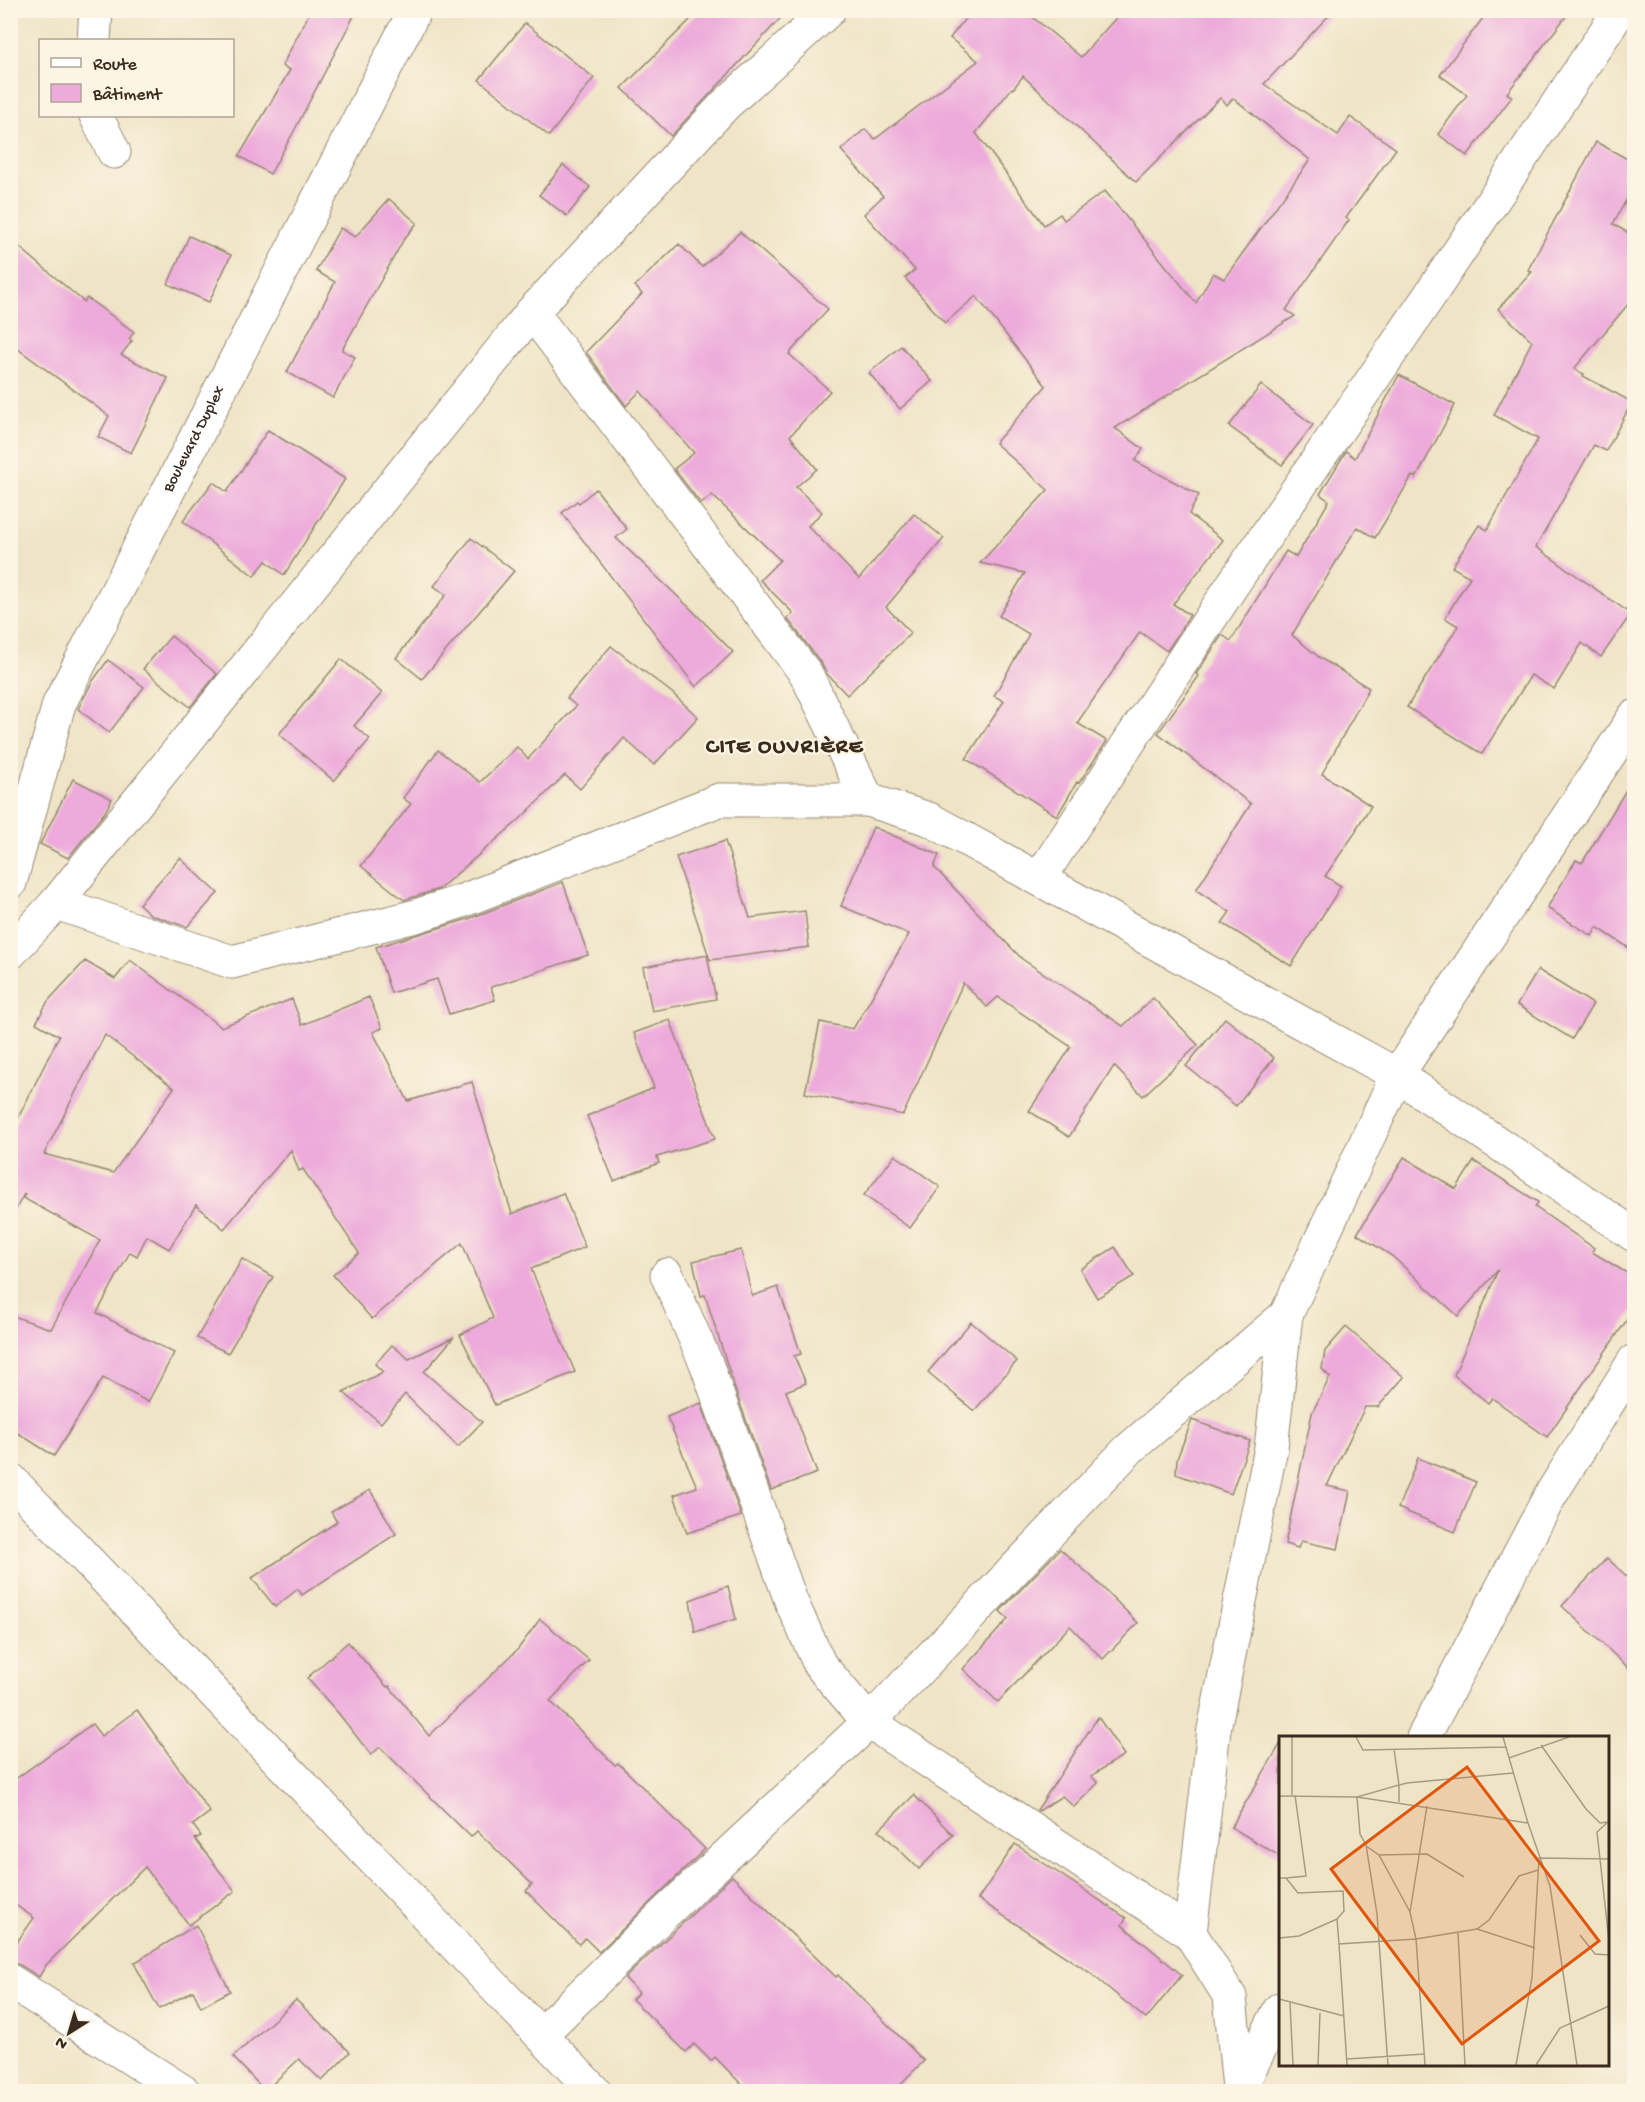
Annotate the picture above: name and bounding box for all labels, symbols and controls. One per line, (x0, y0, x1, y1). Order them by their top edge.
legend (39, 39, 234, 117)
text: Route (93, 55, 138, 76)
text: Bâtiment (92, 85, 163, 106)
street label: Boulevard Duplex (159, 383, 230, 496)
district label: CITE OUVRIÈRE (705, 735, 864, 761)
inset map (1279, 1736, 1609, 2066)
north arrow (39, 2003, 99, 2063)
text: N (52, 2031, 72, 2053)

